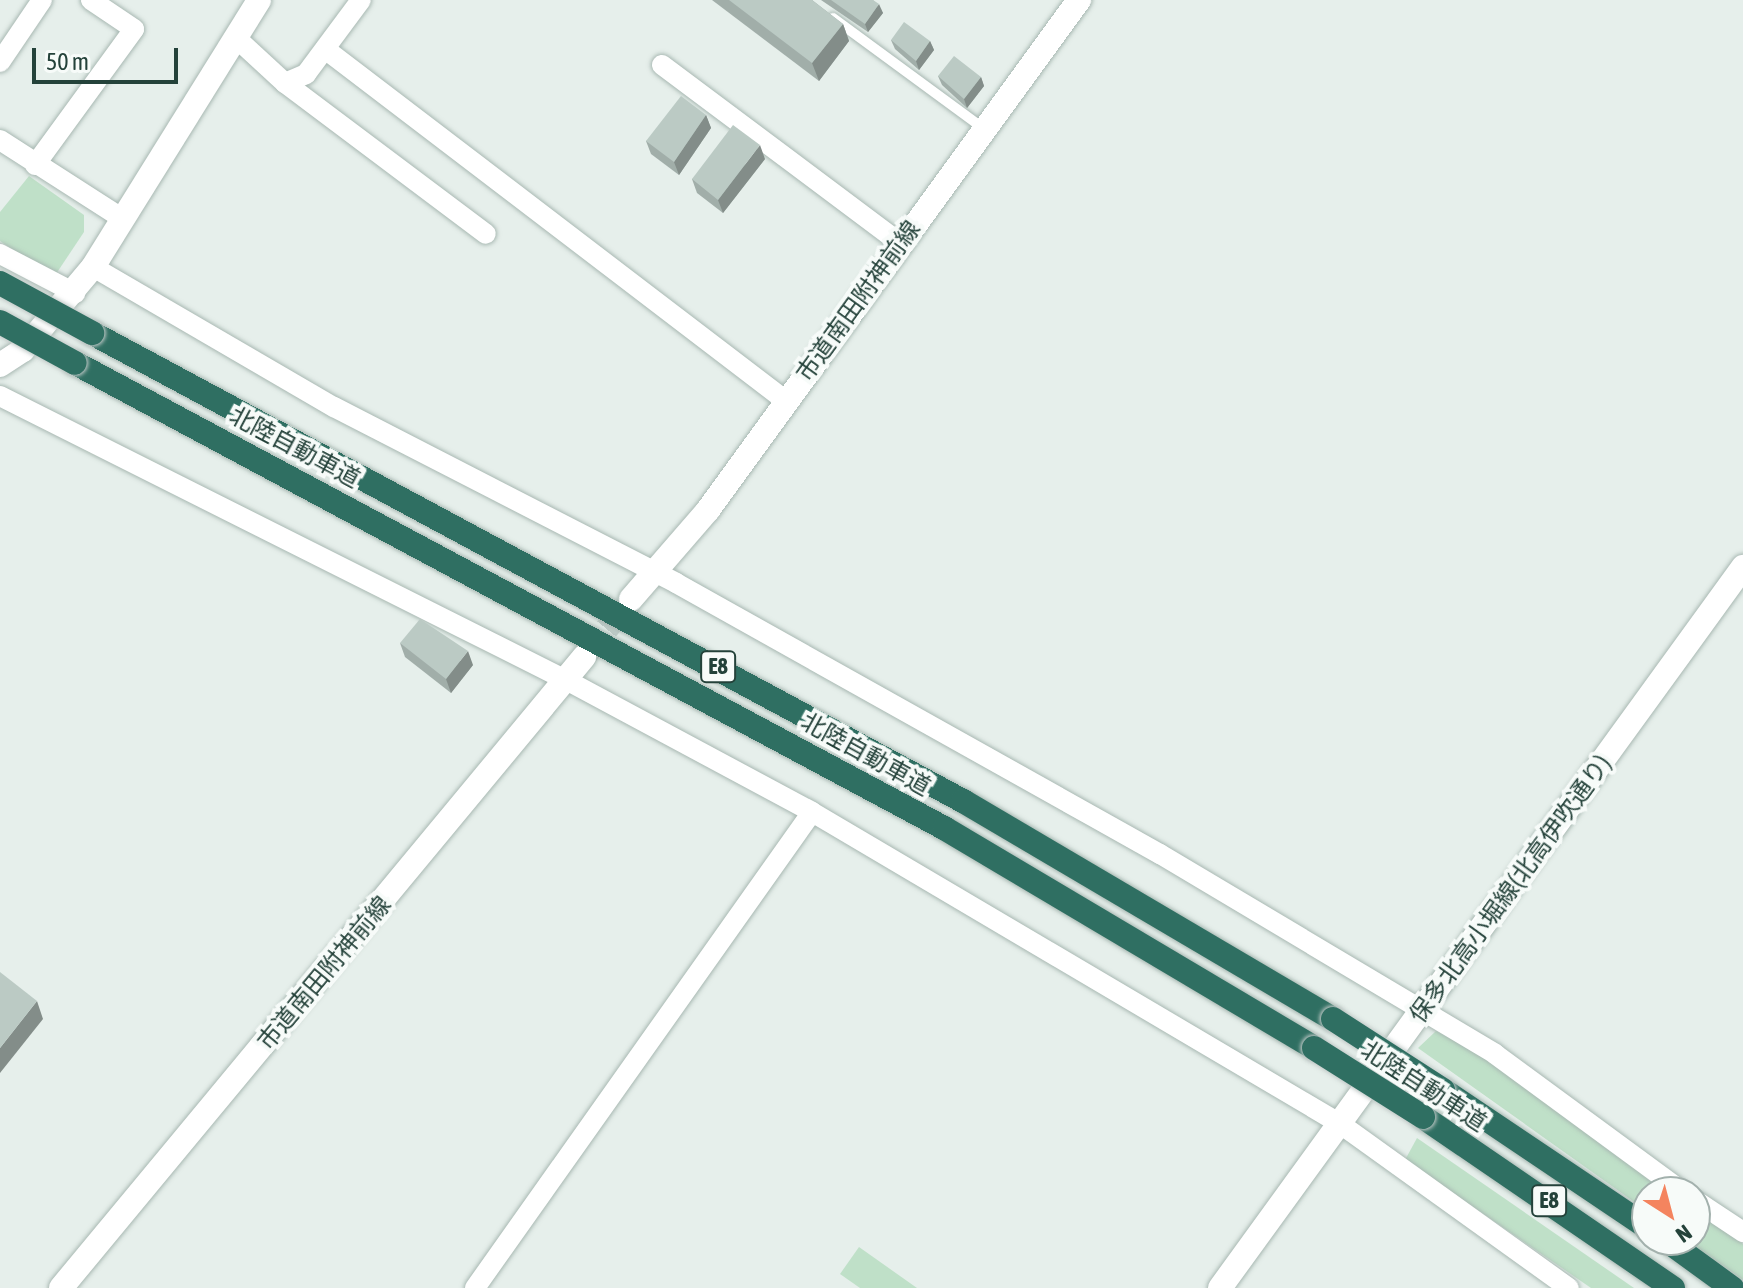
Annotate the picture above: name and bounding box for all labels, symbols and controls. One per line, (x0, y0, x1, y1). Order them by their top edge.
scale bar (36, 32, 182, 82)
text: 50 m (46, 48, 89, 75)
street label: 市道南田附神前線 (790, 215, 926, 387)
street label: 北陸自動車道 (225, 400, 365, 494)
road number: E8 (700, 649, 736, 685)
street label: 北陸自動車道 (796, 706, 936, 802)
street label: 保多北高小堀線(北高伊吹通り) (1403, 750, 1617, 1028)
street label: 市道南田附神前線 (251, 890, 397, 1056)
street label: 北陸自動車道 (1356, 1035, 1492, 1137)
north arrow (1631, 1176, 1711, 1256)
road number: E8 (1531, 1183, 1567, 1219)
text: N (1671, 1219, 1697, 1248)

